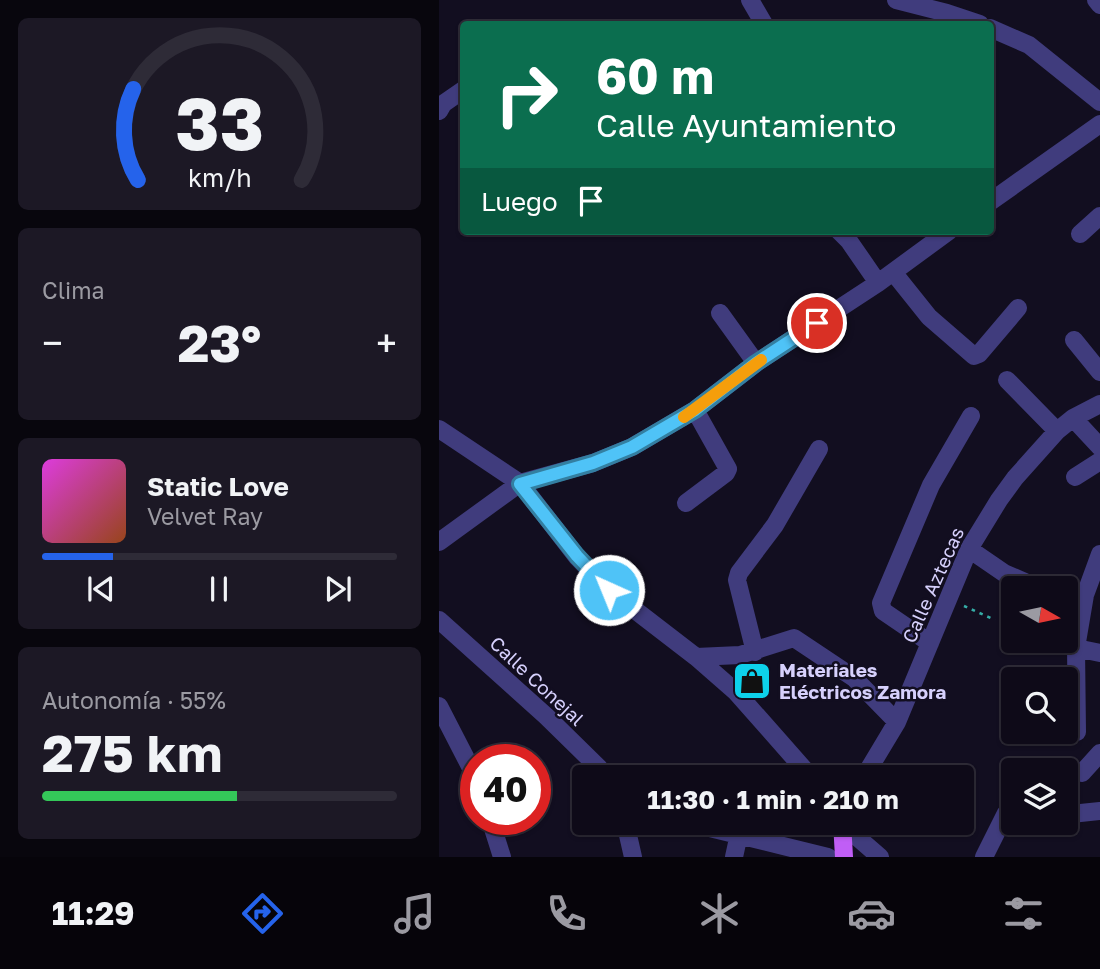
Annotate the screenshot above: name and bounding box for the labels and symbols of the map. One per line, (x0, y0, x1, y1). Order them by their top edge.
pin (787, 293, 847, 353)
street label: Calle Aztecas (897, 523, 968, 646)
position arrow (572, 553, 646, 627)
north arrow (1001, 576, 1078, 653)
street label: Calle Conejal (485, 631, 589, 730)
place label: Materiales Eléctricos Zamora (779, 658, 946, 703)
shop icon: Materiales Eléctricos Zamora (731, 660, 773, 702)
speed limit sign: 40 (460, 744, 551, 835)

